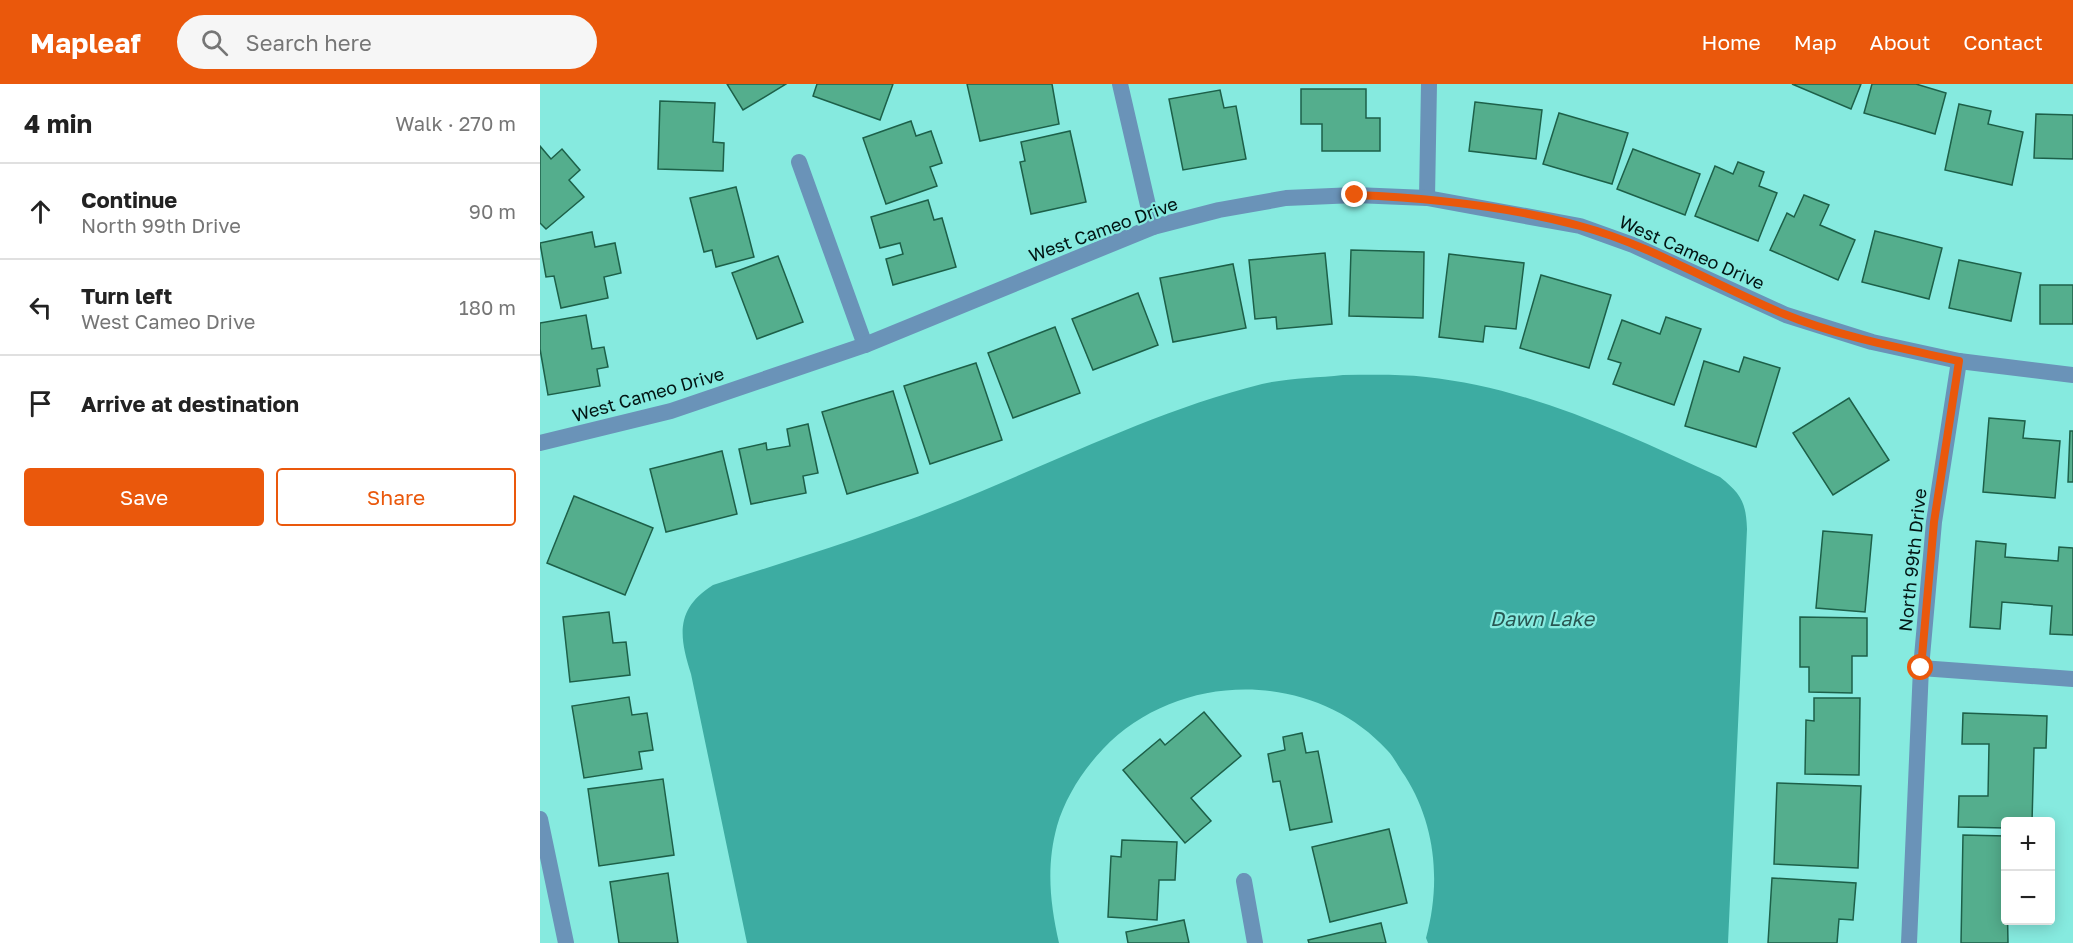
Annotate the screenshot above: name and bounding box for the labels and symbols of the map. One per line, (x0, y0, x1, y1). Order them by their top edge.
route end (1341, 181, 1367, 207)
street label: West Cameo Drive (1026, 192, 1180, 266)
street label: West Cameo Drive (1616, 210, 1768, 294)
street label: West Cameo Drive (570, 362, 726, 426)
street label: North 99th Drive (1894, 487, 1930, 633)
water label: Dawn Lake (1490, 606, 1595, 630)
route start (1907, 654, 1933, 680)

